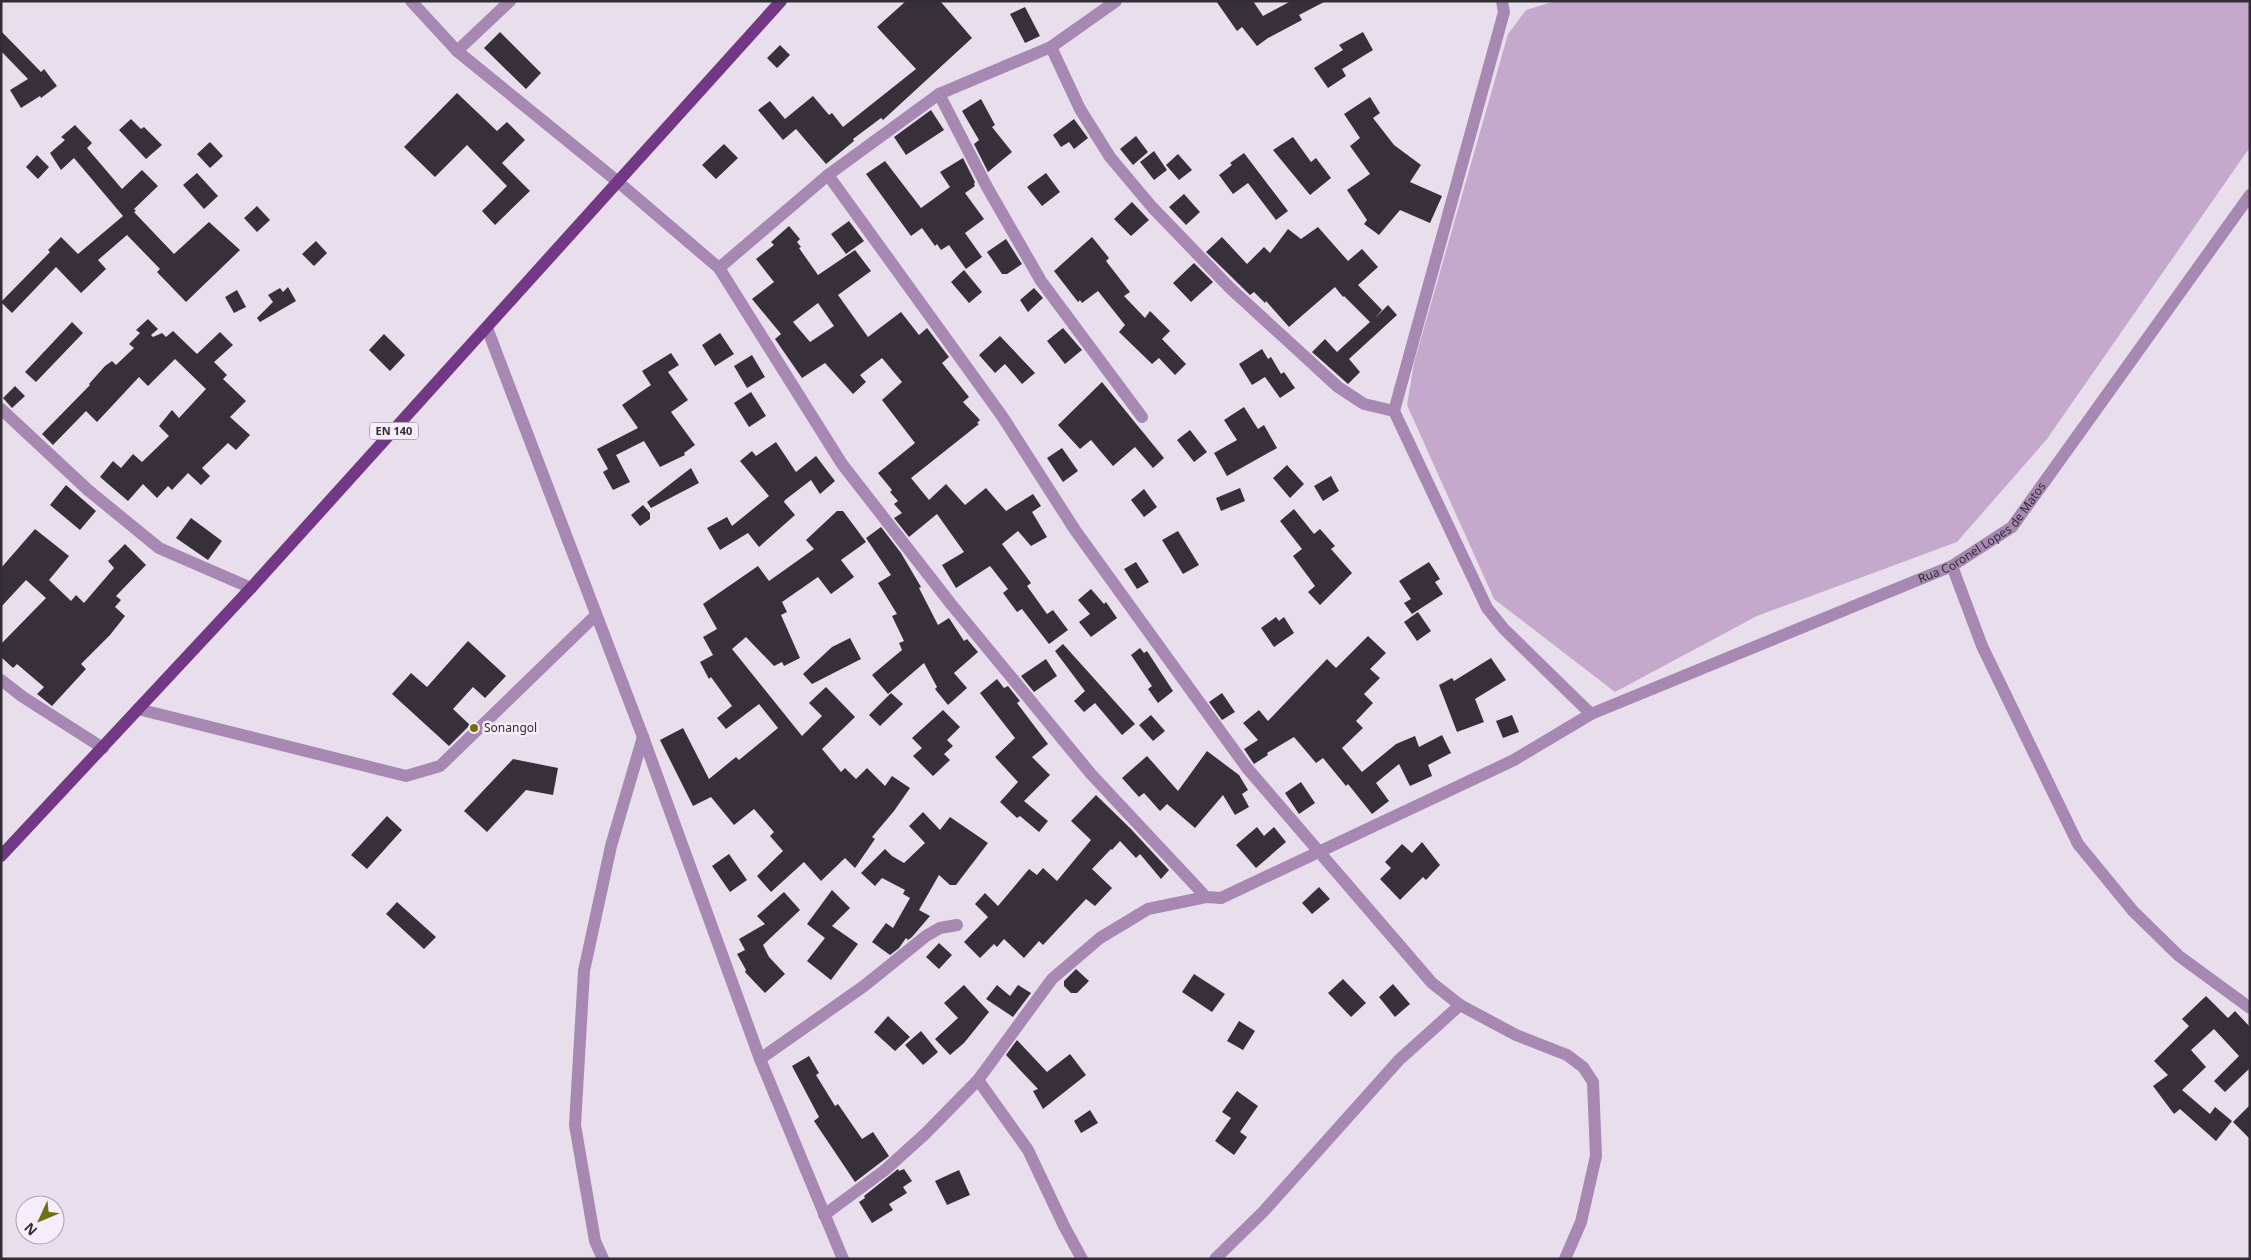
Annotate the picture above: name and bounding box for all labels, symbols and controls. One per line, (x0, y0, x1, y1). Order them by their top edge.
road number: EN 140 (370, 422, 418, 440)
street label: Rua Coronel Lopes de Matos (1915, 478, 2050, 587)
place label: Sonangol (484, 719, 537, 736)
marker: Sonangol (468, 722, 480, 734)
north arrow (15, 1195, 65, 1245)
text: N (19, 1219, 41, 1240)

